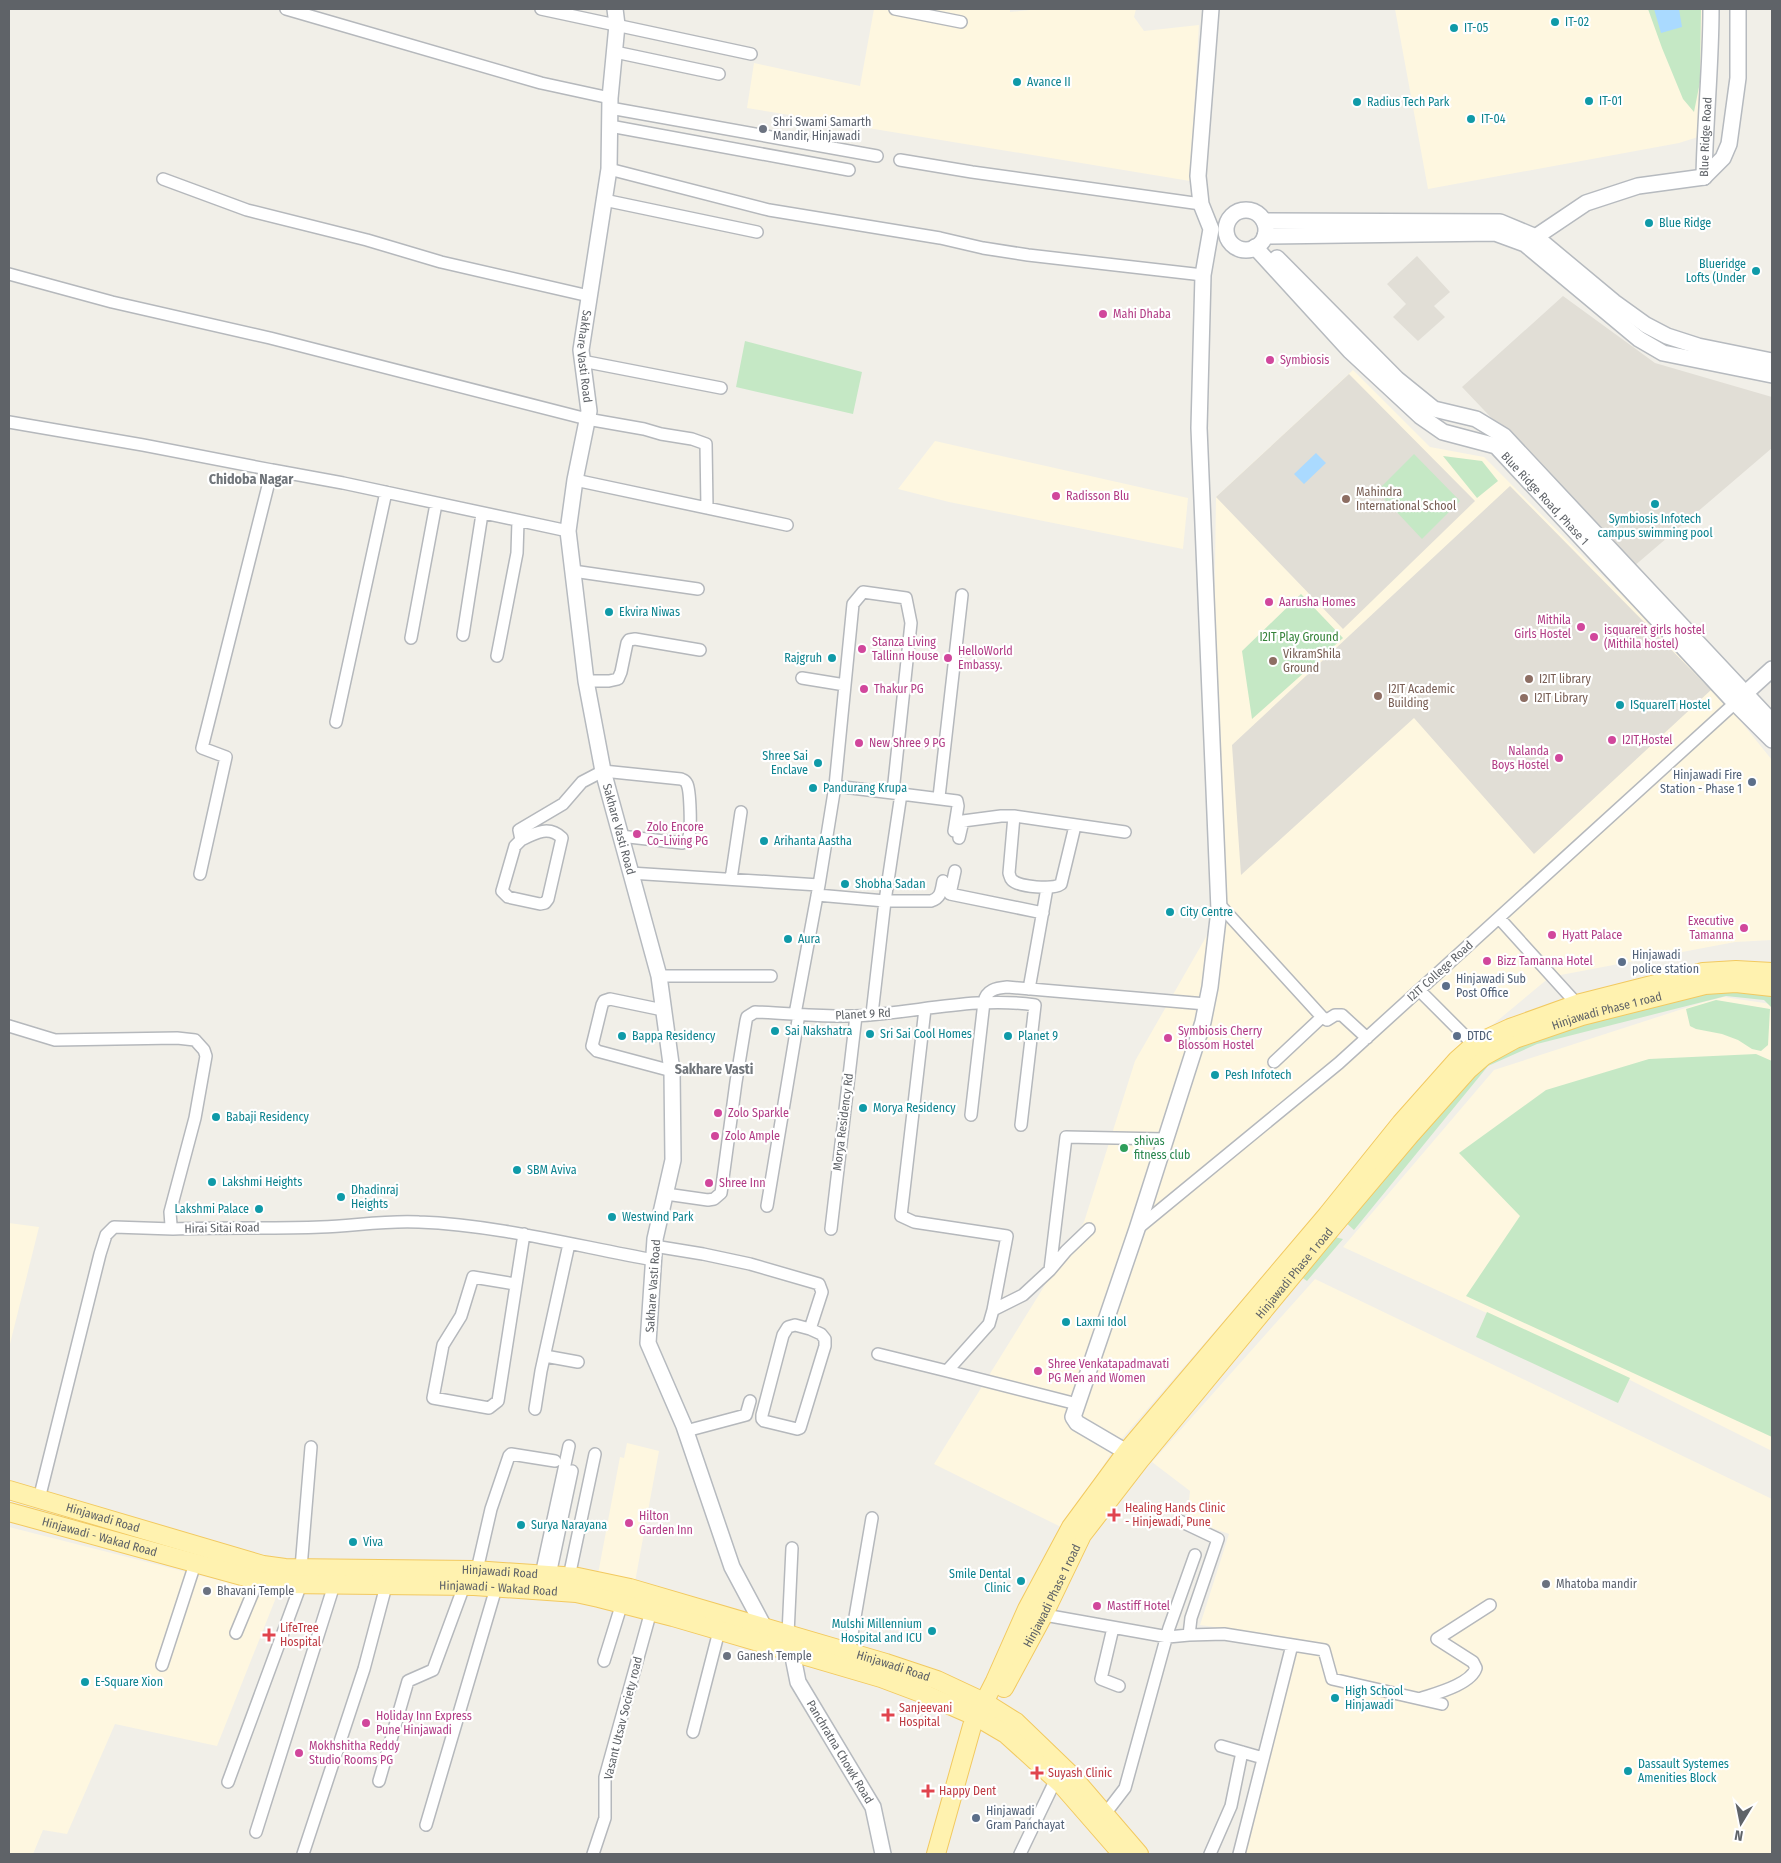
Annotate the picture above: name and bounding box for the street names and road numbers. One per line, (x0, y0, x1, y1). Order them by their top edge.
street label: Blue Ridge Road (1697, 97, 1715, 177)
street label: Sakhare Vasti Road (574, 309, 595, 404)
street label: Blue Ridge Road, Phase 1 (1498, 449, 1592, 548)
street label: Sakhare Vasti Road (600, 782, 638, 876)
street label: I2IT College Road (1404, 938, 1476, 1004)
street label: Hinjawadi Phase 1 road (1550, 989, 1663, 1033)
street label: Planet 9 Rd (835, 1006, 891, 1022)
street label: Morya Residency Rd (830, 1072, 856, 1172)
street label: Hirai Sitai Road (184, 1220, 260, 1236)
street label: Hinjawadi Phase 1 road (1253, 1225, 1336, 1321)
street label: Sakhare Vasti Road (643, 1239, 663, 1333)
street label: Hinjawadi Road (64, 1500, 142, 1535)
street label: Hinjawadi - Wakad Road (41, 1514, 159, 1559)
street label: Hinjawadi Phase 1 road (1020, 1542, 1083, 1650)
street label: Hinjawadi Road (462, 1563, 538, 1581)
street label: Hinjawadi - Wakad Road (439, 1579, 558, 1599)
street label: Hinjawadi Road (855, 1648, 932, 1684)
street label: Vasant Utsav Society road (601, 1655, 645, 1781)
street label: Panchratna Chowk Road (804, 1698, 876, 1806)

